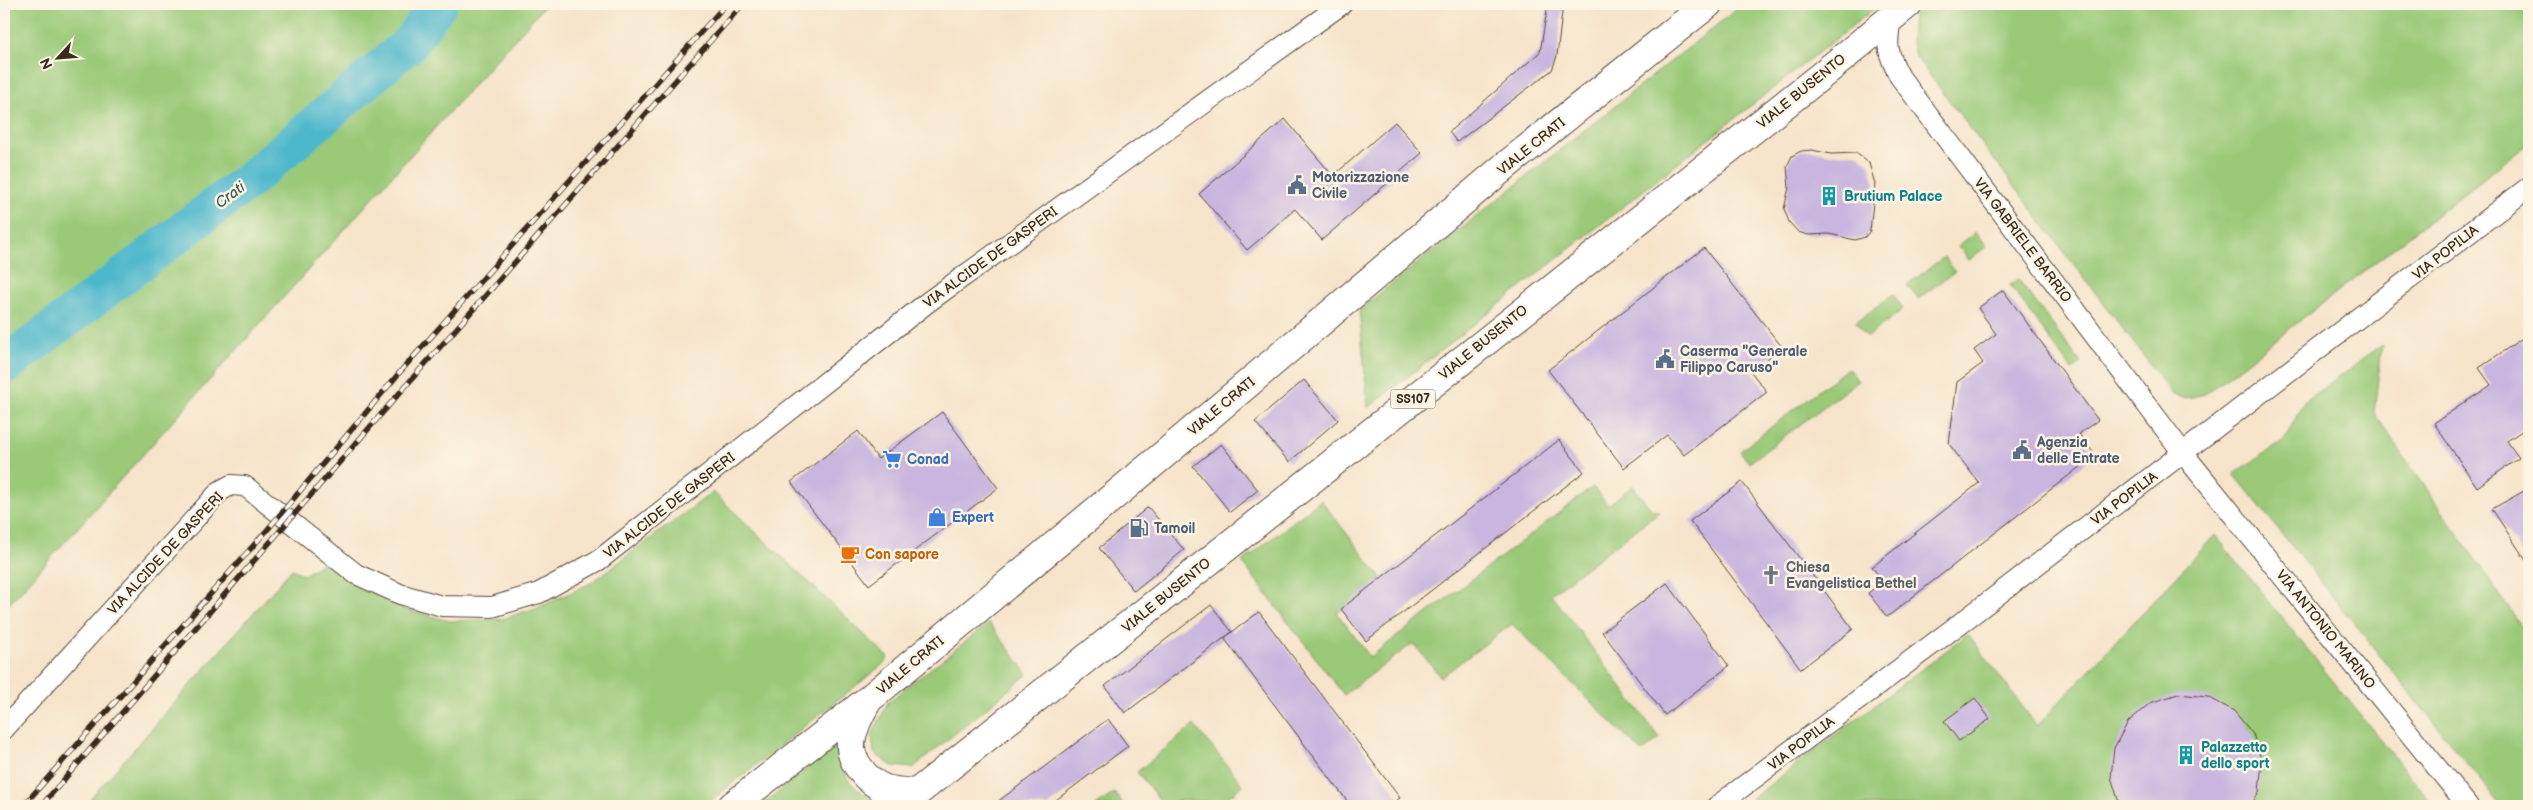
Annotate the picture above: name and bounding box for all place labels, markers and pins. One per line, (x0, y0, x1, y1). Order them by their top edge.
place label: Motorizzazione Civile (1312, 169, 1409, 202)
public building icon: Motorizzazione Civile (1286, 174, 1308, 196)
building icon: Brutium Palace (1818, 185, 1840, 207)
place label: Brutium Palace (1844, 188, 1942, 205)
place label: Caserma "Generale Filippo Caruso" (1680, 343, 1807, 376)
public building icon: Caserma "Generale Filippo Caruso" (1654, 348, 1676, 370)
place label: Agenzia delle Entrate (2036, 434, 2119, 467)
public building icon: Agenzia delle Entrate (2011, 439, 2033, 461)
supermarket icon: Conad (881, 448, 903, 470)
place label: Conad (907, 451, 949, 468)
shop icon: Expert (926, 506, 948, 528)
place label: Expert (952, 509, 994, 526)
fuel station icon: Tamoil (1128, 517, 1150, 539)
place label: Tamoil (1154, 520, 1195, 537)
cafe icon: Con sapore (839, 543, 861, 565)
place label: Con sapore (865, 546, 939, 563)
place label: Chiesa Evangelistica Bethel (1786, 559, 1917, 592)
church icon: Chiesa Evangelistica Bethel (1760, 564, 1782, 586)
place label: Palazzetto dello sport (2201, 739, 2270, 772)
building icon: Palazzetto dello sport (2175, 744, 2197, 766)

